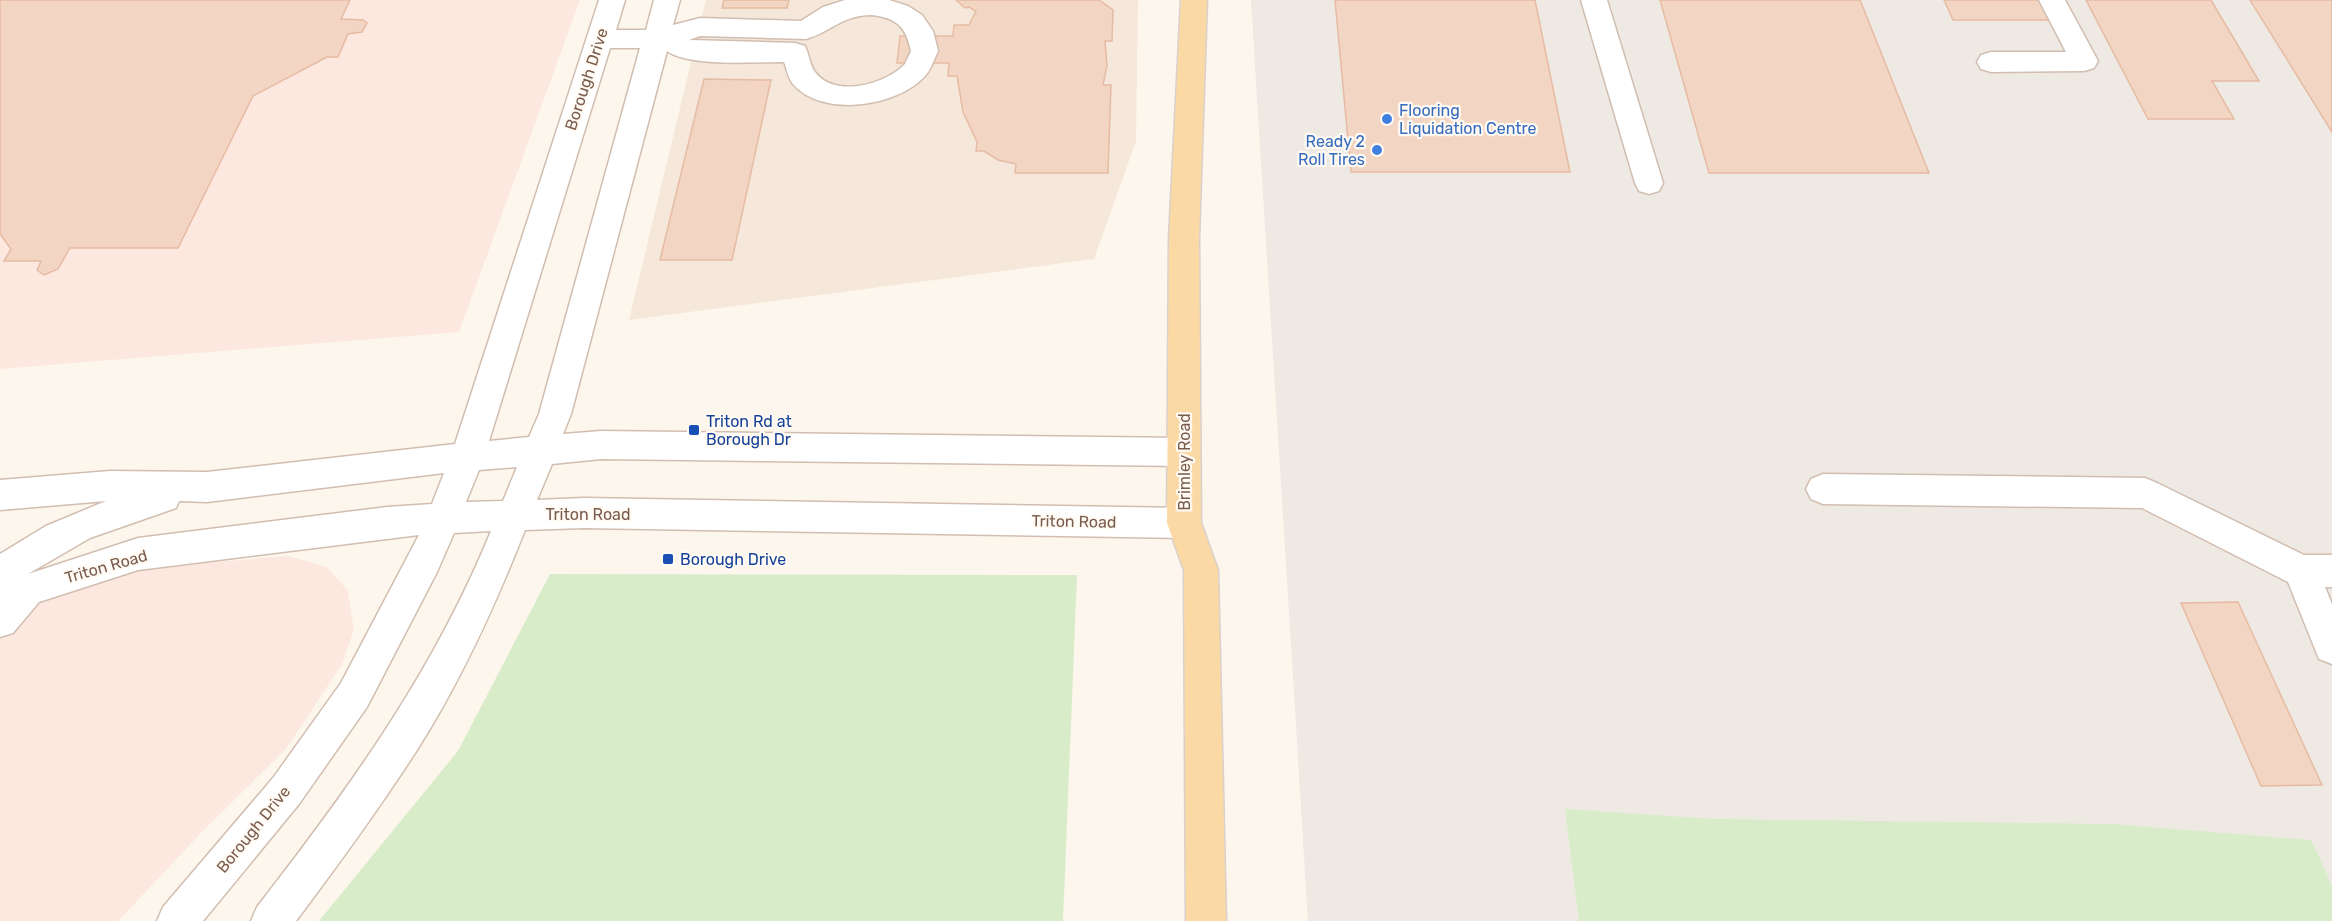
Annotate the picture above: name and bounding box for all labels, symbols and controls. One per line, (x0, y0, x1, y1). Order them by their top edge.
street label: Borough Drive (561, 26, 612, 133)
place label: Flooring Liquidation Centre (1399, 101, 1536, 138)
marker: Flooring Liquidation Centre (1380, 112, 1394, 126)
place label: Ready 2 Roll Tires (1298, 132, 1365, 169)
marker: Ready 2 Roll Tires (1370, 143, 1384, 157)
place label: Triton Rd at Borough Dr (706, 412, 792, 449)
street label: Brimley Road (1175, 413, 1194, 511)
marker: Triton Rd at Borough Dr (687, 423, 701, 437)
street label: Triton Road (546, 505, 630, 524)
street label: Triton Road (1031, 511, 1117, 532)
street label: Triton Road (63, 546, 150, 587)
place label: Borough Drive (680, 550, 786, 569)
marker: Borough Drive (661, 552, 675, 566)
street label: Borough Drive (213, 782, 294, 877)

